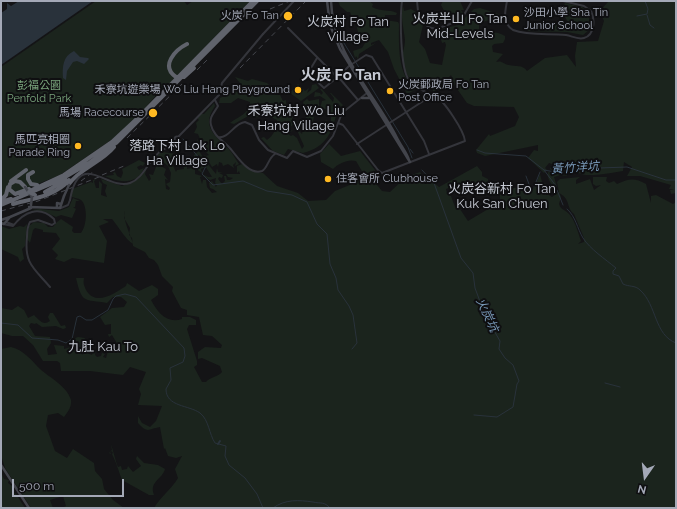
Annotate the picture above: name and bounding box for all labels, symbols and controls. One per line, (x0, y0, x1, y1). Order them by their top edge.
place label: 沙田小學 Sha Tin Junior School (524, 6, 608, 32)
place label: 火炭 Fo Tan (221, 9, 279, 23)
marker: 火炭 Fo Tan (282, 10, 294, 22)
district label: 火炭半山 Fo Tan Mid-Levels (413, 11, 507, 42)
district label: 火炭村 Fo Tan Village (307, 14, 389, 45)
marker: 沙田小學 Sha Tin Junior School (511, 14, 521, 24)
district label: 火炭 Fo Tan (301, 66, 381, 84)
place label: 火炭郵政局 Fo Tan Post Office (398, 78, 489, 104)
park label: 彭福公園 Penfold Park (7, 79, 71, 105)
place label: 禾寮坑遊樂場 Wo Liu Hang Playground (95, 83, 290, 97)
marker: 禾寮坑遊樂場 Wo Liu Hang Playground (293, 85, 303, 95)
marker: 火炭郵政局 Fo Tan Post Office (385, 86, 395, 96)
district label: 禾寮坑村 Wo Liu Hang Village (247, 103, 345, 134)
place label: 馬場 Racecourse (59, 106, 144, 120)
marker: 馬場 Racecourse (147, 107, 159, 119)
place label: 馬匹亮相圈 Parade Ring (9, 133, 70, 159)
district label: 落路下村 Lok Lo Ha Village (129, 138, 225, 169)
marker: 馬匹亮相圈 Parade Ring (73, 141, 83, 151)
water label: 黃竹洋坑 (551, 159, 599, 177)
place label: 住客會所 Clubhouse (336, 172, 438, 186)
marker: 住客會所 Clubhouse (323, 174, 333, 184)
district label: 火炭谷新村 Fo Tan Kuk San Chuen (448, 181, 556, 212)
water label: 火炭坑 (473, 296, 501, 334)
district label: 九肚 Kau To (68, 339, 138, 355)
north arrow (625, 457, 665, 497)
scale bar (14, 471, 126, 497)
text: 500 m (19, 479, 54, 493)
text: N (636, 482, 648, 496)

